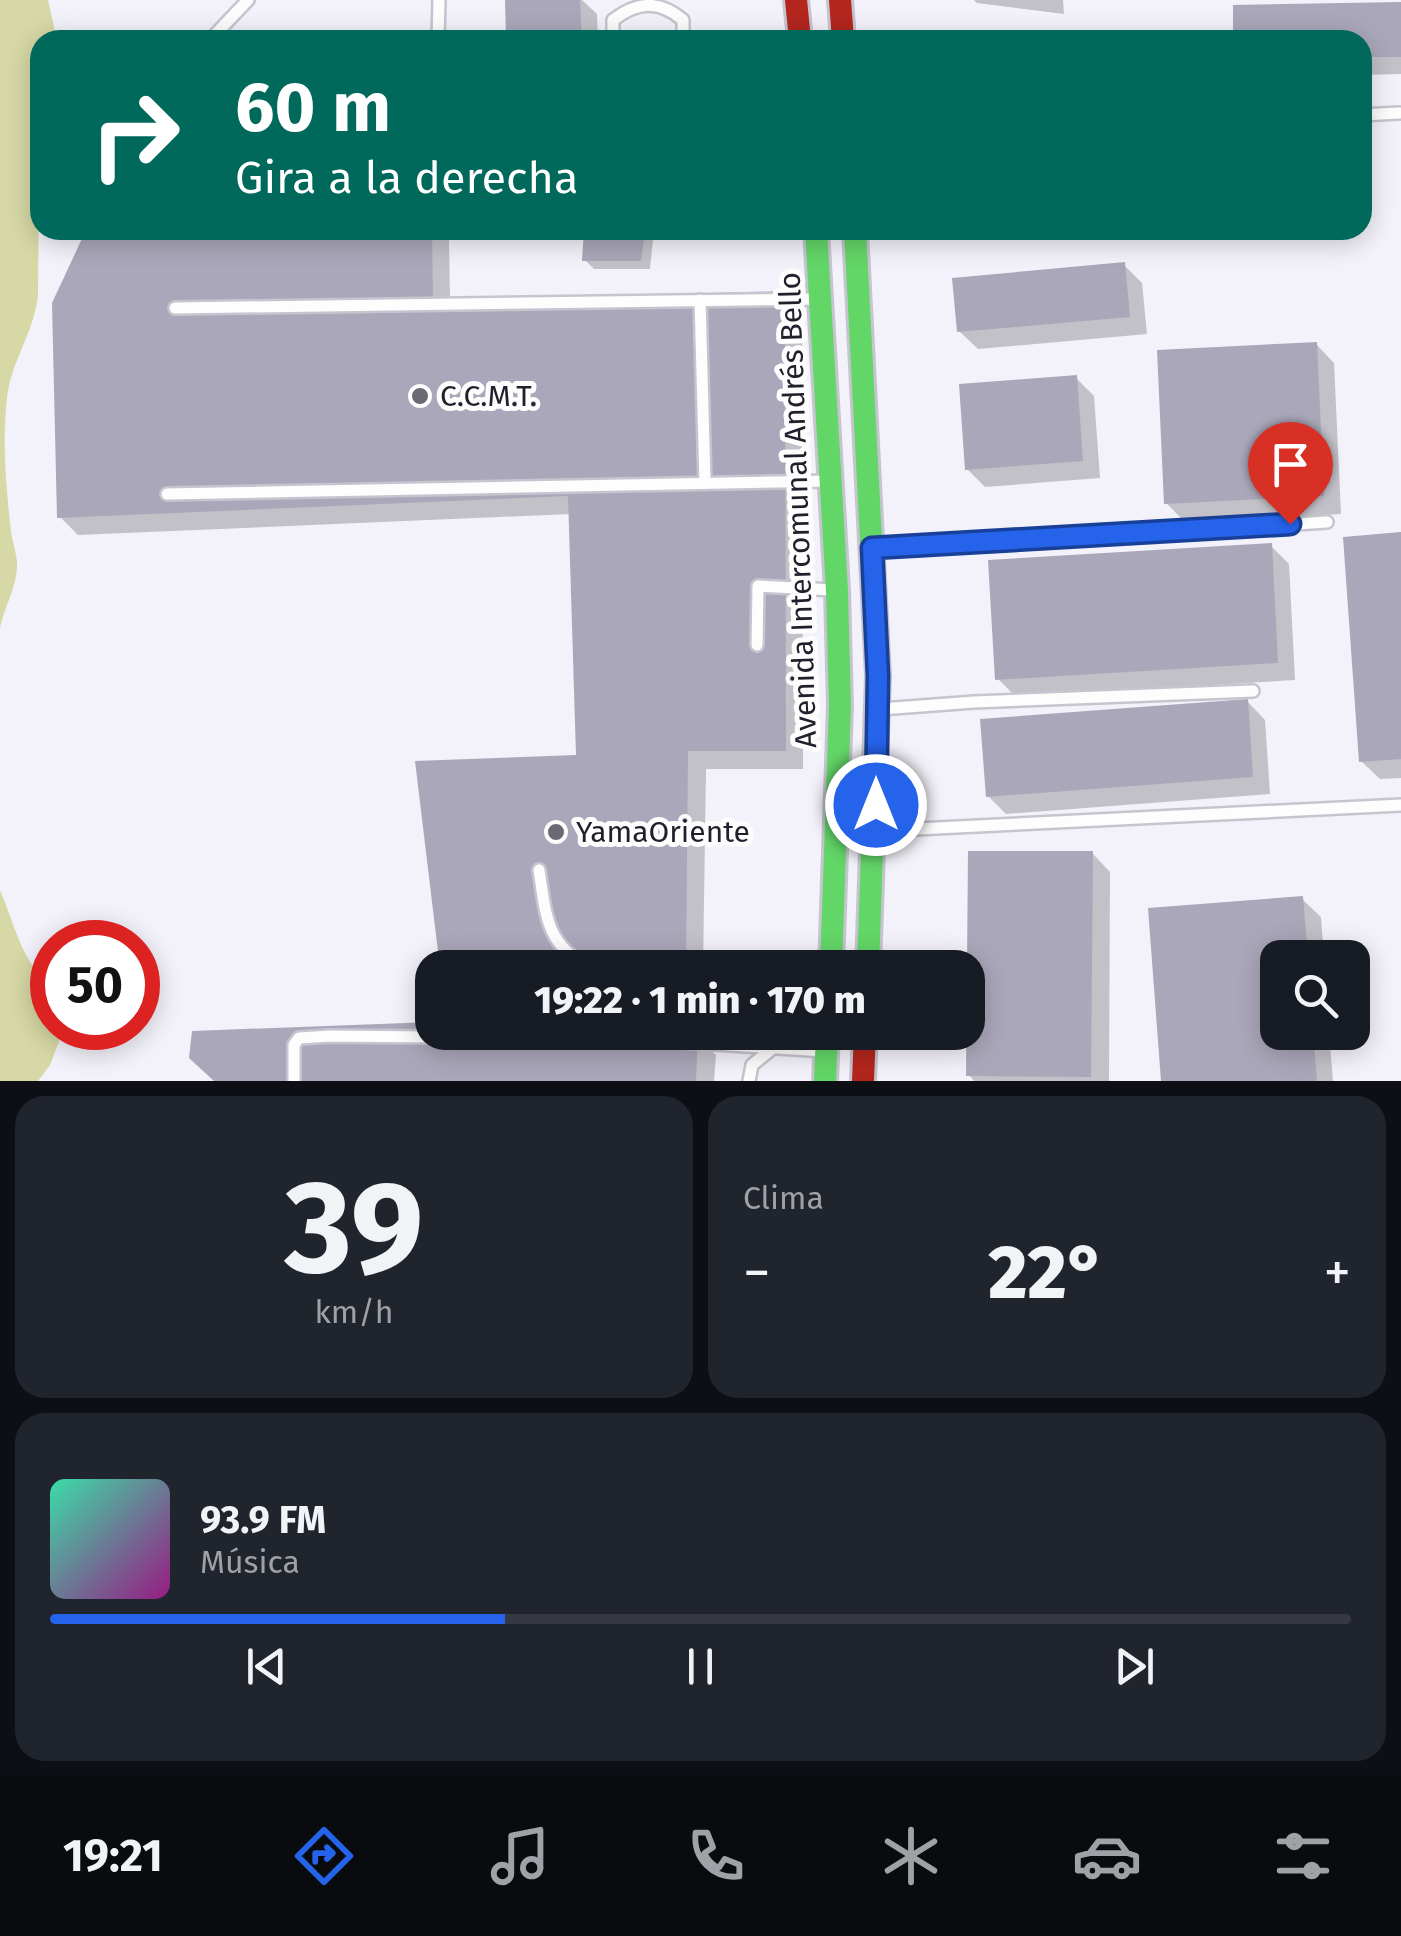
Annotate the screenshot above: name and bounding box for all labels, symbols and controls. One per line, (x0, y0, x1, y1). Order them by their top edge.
text: 60 m (235, 66, 391, 150)
icon: right (70, 70, 200, 200)
text: Gira a la derecha (235, 151, 578, 205)
street label: Avenida Intercomunal Andrés Bello (772, 271, 824, 749)
place label: C.C.M.T. (440, 378, 537, 414)
marker: C.C.M.T. (409, 385, 431, 407)
pin (1248, 422, 1333, 525)
icon: arrive (1263, 437, 1318, 492)
position arrow (824, 753, 928, 857)
place label: YamaOriente (576, 814, 750, 850)
marker: YamaOriente (545, 821, 567, 843)
speed limit sign: 50 (30, 920, 160, 1050)
map controls (1260, 940, 1370, 1050)
button: search (1260, 940, 1370, 1050)
text: 19:22 · 1 min · 170 m (534, 977, 866, 1023)
text: 39 (285, 1150, 423, 1306)
text: Clima (743, 1179, 824, 1217)
text: 22° (988, 1228, 1106, 1318)
text: − (743, 1240, 771, 1306)
text: + (1324, 1240, 1351, 1306)
text: km/h (314, 1293, 394, 1331)
text: 93.9 FM (200, 1497, 326, 1543)
text: Música (200, 1543, 300, 1581)
icon: previous (239, 1639, 294, 1694)
icon: pause (673, 1639, 728, 1694)
icon: next (1107, 1639, 1162, 1694)
icon: directions (289, 1821, 359, 1891)
icon: music (485, 1821, 555, 1891)
icon: phone (681, 1821, 751, 1891)
icon: climate (876, 1821, 946, 1891)
icon: car (1072, 1821, 1142, 1891)
icon: filters (1268, 1821, 1338, 1891)
text: 19:21 (63, 1829, 163, 1883)

